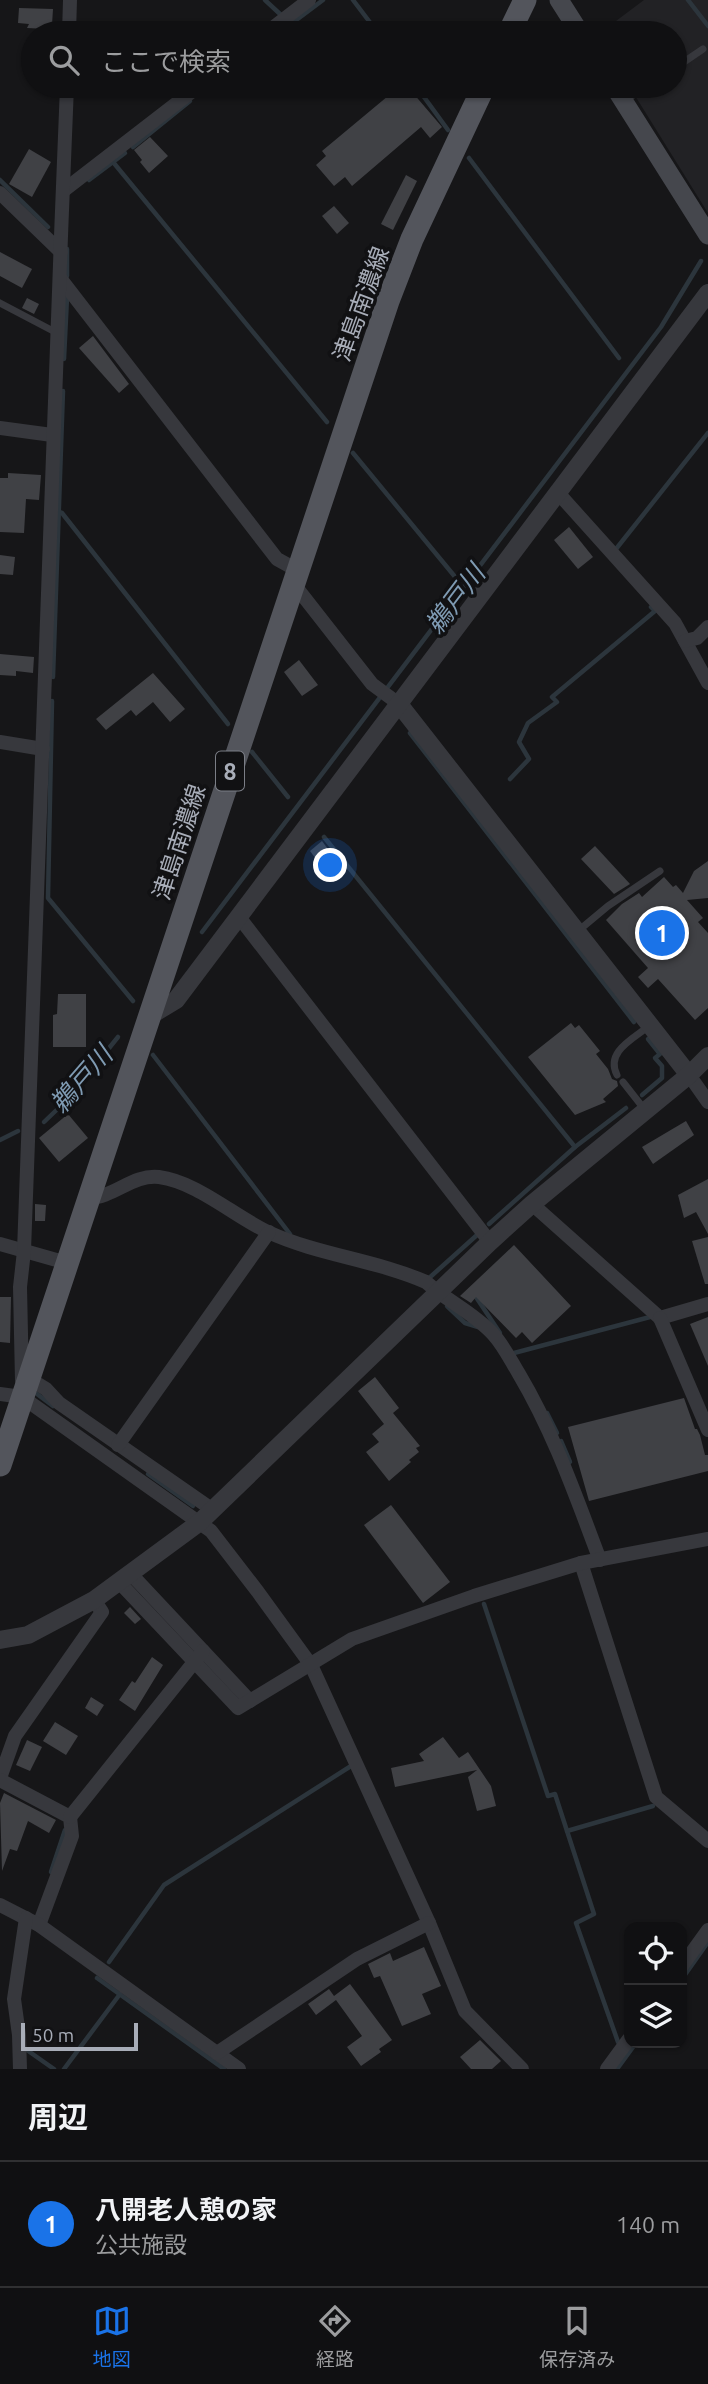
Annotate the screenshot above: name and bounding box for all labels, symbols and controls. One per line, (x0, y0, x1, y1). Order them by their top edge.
search box (21, 21, 687, 98)
icon: search (45, 41, 83, 79)
text: ここで検索 (101, 47, 231, 76)
street label: 津島南濃線 (328, 243, 394, 365)
water label: 鵜戸川 (420, 557, 492, 639)
road number: 8 (216, 751, 244, 790)
street label: 津島南濃線 (148, 781, 210, 903)
your location (313, 848, 347, 882)
pin: 1 (639, 907, 685, 959)
water label: 鵜戸川 (44, 1038, 119, 1118)
map controls (624, 1922, 687, 2048)
button: locate (624, 1922, 687, 1985)
button: layers (624, 1985, 687, 2048)
scale bar (21, 2020, 138, 2052)
text: 50 m (32, 2024, 74, 2046)
text: 周辺 (28, 2100, 88, 2134)
text: 八開老人憩の家 (95, 2195, 277, 2224)
text: 1 (45, 2212, 57, 2237)
text: 140 m (616, 2212, 680, 2237)
text: 公共施設 (95, 2232, 187, 2257)
tab: 地図 (93, 2302, 131, 2371)
tab: 経路 (316, 2302, 354, 2371)
tab: 保存済み (539, 2302, 615, 2371)

